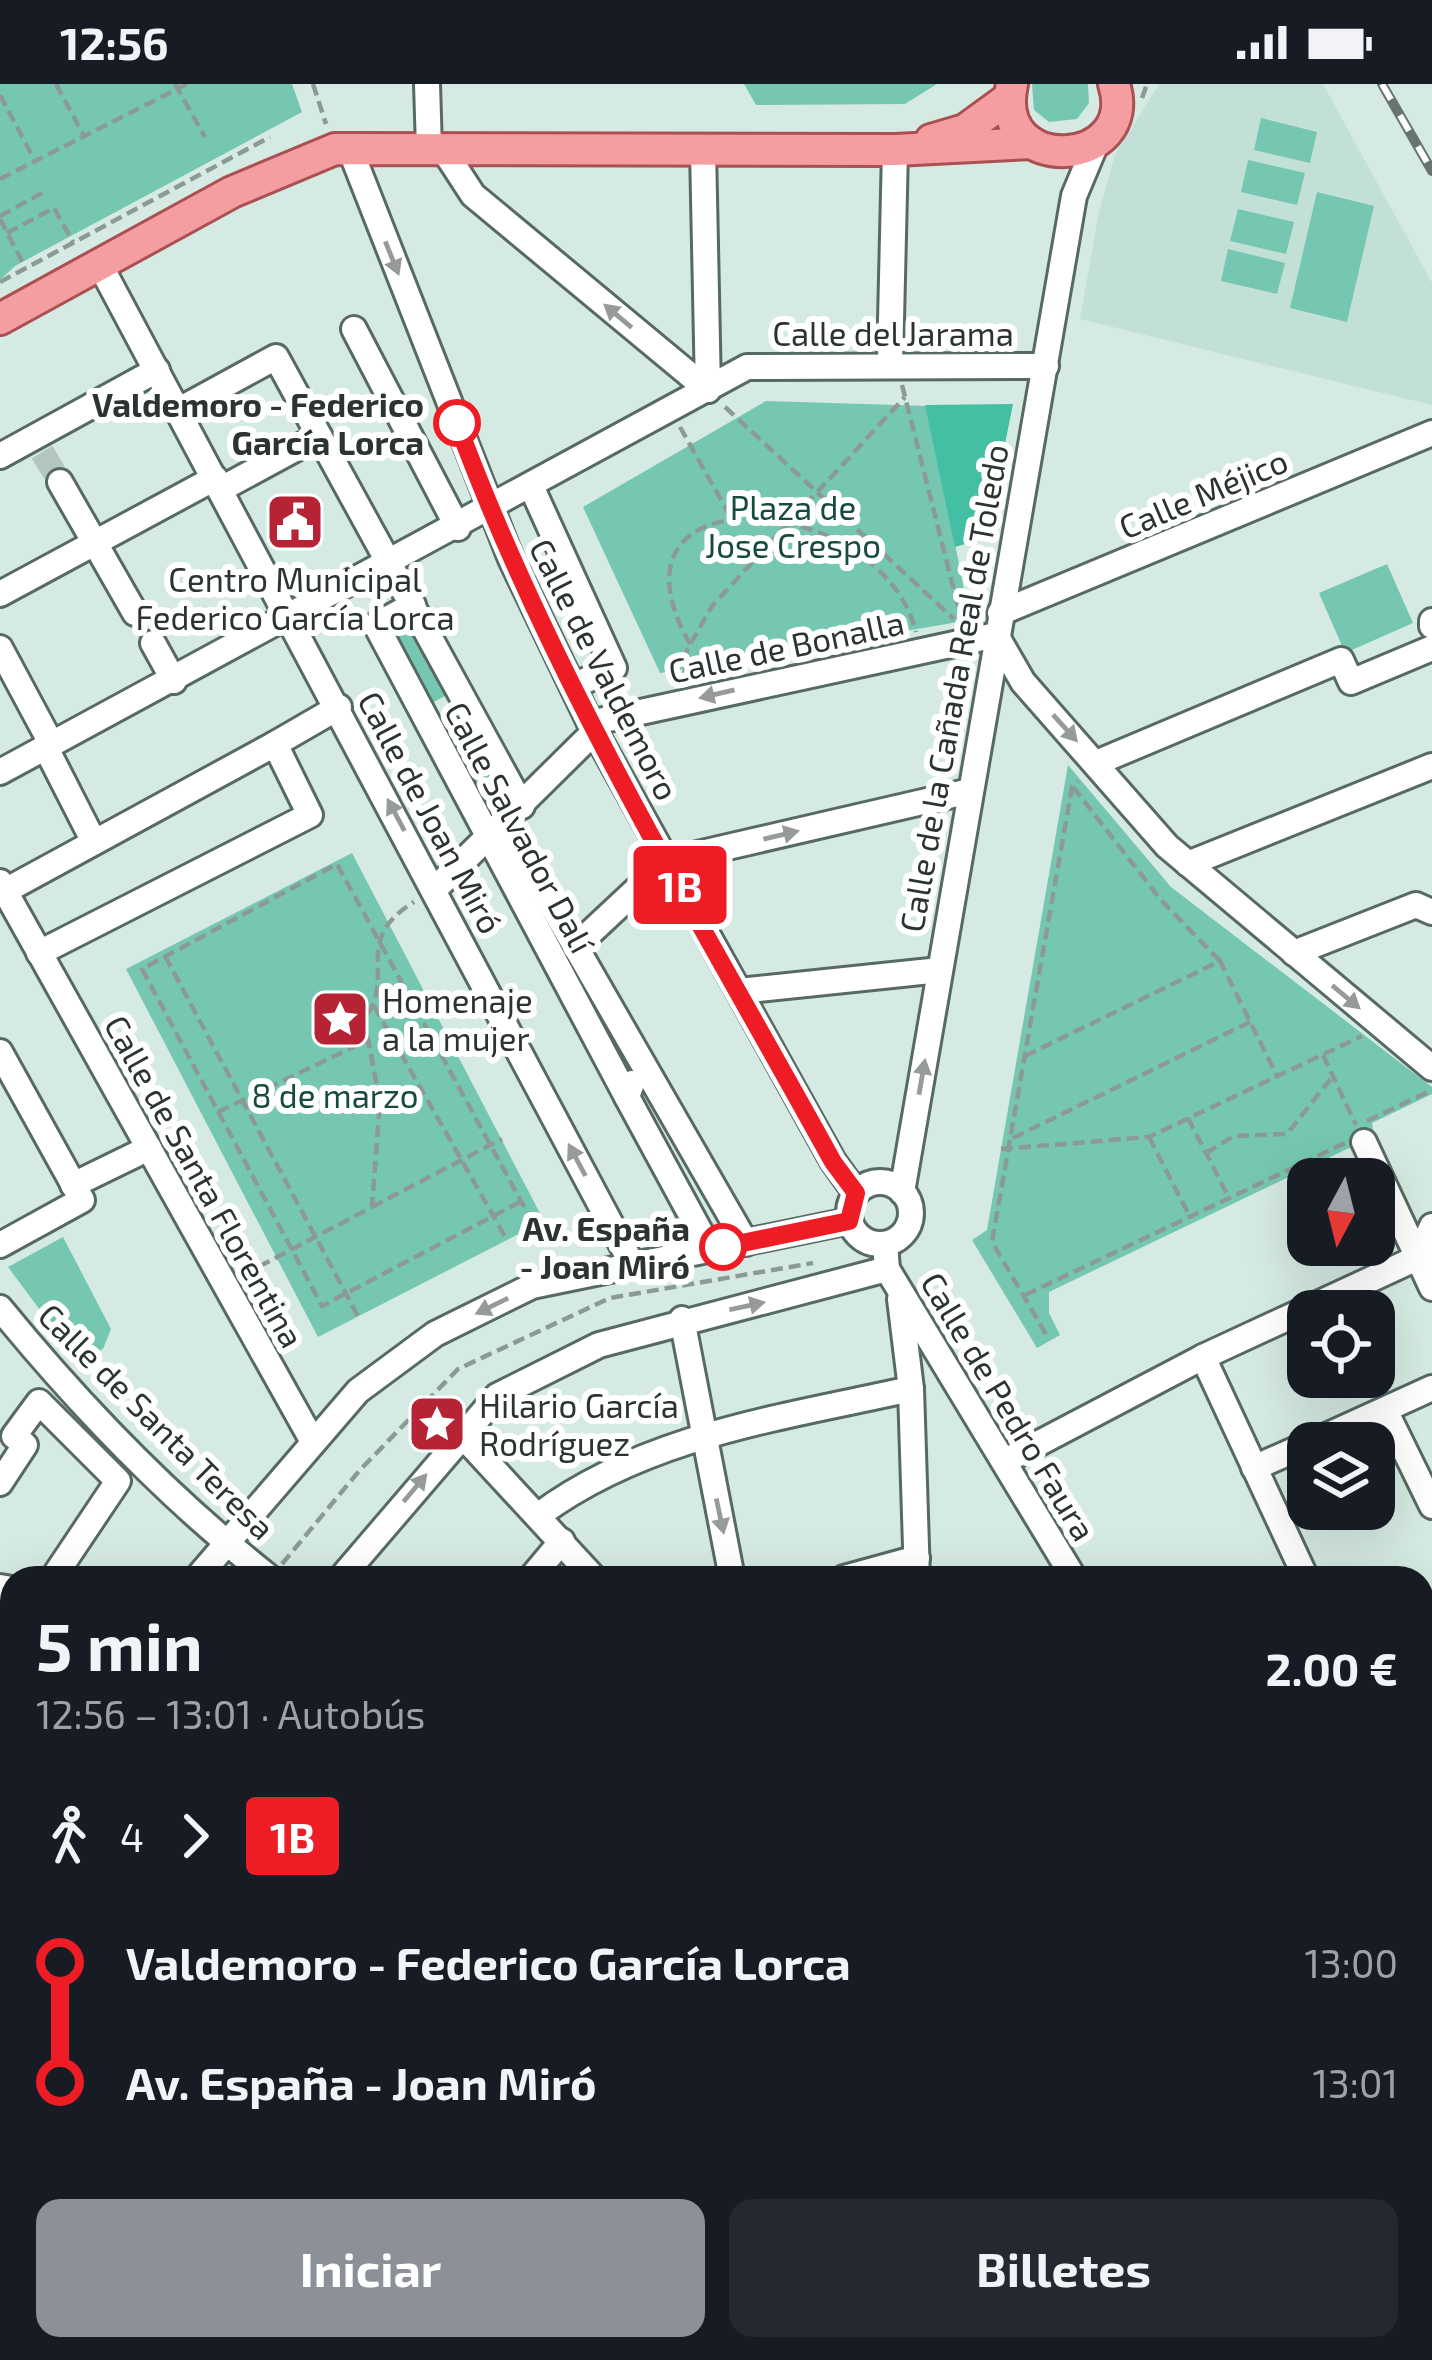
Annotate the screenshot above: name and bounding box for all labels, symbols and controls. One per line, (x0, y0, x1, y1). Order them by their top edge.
text: 12:56 (60, 15, 169, 69)
one-way arrow (383, 241, 402, 277)
one-way arrow (603, 303, 633, 329)
street label: Calle del Jarama (772, 313, 1014, 353)
place label: Valdemoro - Federico García Lorca (92, 384, 424, 462)
marker: Valdemoro - Federico García Lorca (435, 401, 479, 445)
street label: Calle Méjico (1113, 440, 1293, 546)
street label: Calle de la Cañada Real de Toledo (890, 441, 1016, 935)
park label: Plaza de Jose Crespo (705, 487, 881, 565)
public building icon: Centro Municipal Federico García Lorca (264, 491, 326, 553)
street label: Calle de Valdemoro (522, 532, 688, 806)
place label: Centro Municipal Federico García Lorca (135, 559, 455, 637)
street label: Calle de Bonalla (665, 602, 907, 690)
street label: Calle de Joan Miró (350, 684, 512, 940)
one-way arrow (699, 685, 736, 704)
street label: Calle Salvador Dalí (437, 695, 604, 961)
one-way arrow (1051, 714, 1078, 743)
one-way arrow (386, 798, 406, 833)
one-way arrow (762, 824, 800, 843)
line badge: 1B (626, 846, 734, 924)
text: 1B (657, 860, 703, 910)
place label: Homenaje a la mujer (382, 980, 533, 1058)
one-way arrow (1331, 983, 1361, 1009)
place icon: Homenaje a la mujer (309, 988, 371, 1050)
street label: Calle de Santa Florentina (97, 1008, 313, 1354)
one-way arrow (913, 1057, 931, 1095)
park label: 8 de marzo (251, 1075, 419, 1115)
one-way arrow (567, 1143, 588, 1178)
north arrow (1287, 1158, 1395, 1266)
map controls (1287, 1158, 1395, 1530)
place label: Av. España - Joan Miró (520, 1208, 690, 1286)
marker: Av. España - Joan Miró (701, 1225, 745, 1269)
street label: Calle de Pedro Faura (913, 1265, 1105, 1547)
button: locate (1287, 1290, 1395, 1398)
street label: Calle de Santa Teresa (31, 1295, 283, 1547)
one-way arrow (728, 1295, 766, 1314)
one-way arrow (474, 1296, 509, 1316)
place label: Hilario García Rodríguez (479, 1385, 679, 1463)
place icon: Hilario García Rodríguez (406, 1393, 468, 1455)
button: layers (1287, 1422, 1395, 1530)
one-way arrow (402, 1473, 428, 1503)
one-way arrow (711, 1498, 730, 1536)
text: 5 min (36, 1605, 203, 1684)
text: 2.00 € (1265, 1641, 1398, 1695)
text: 12:56 – 13:01 · Autobús (36, 1690, 425, 1737)
icon: walk (36, 1803, 102, 1869)
icon: forward (162, 1803, 228, 1869)
text: 1B (270, 1811, 315, 1861)
text: 4 (120, 1813, 144, 1860)
text: Valdemoro - Federico García Lorca (126, 1935, 851, 1989)
text: 13:00 (1305, 1939, 1398, 1986)
text: Av. España - Joan Miró (126, 2055, 596, 2109)
text: 13:01 (1313, 2059, 1398, 2106)
button: Iniciar (36, 2199, 705, 2337)
button: Billetes (729, 2199, 1398, 2337)

